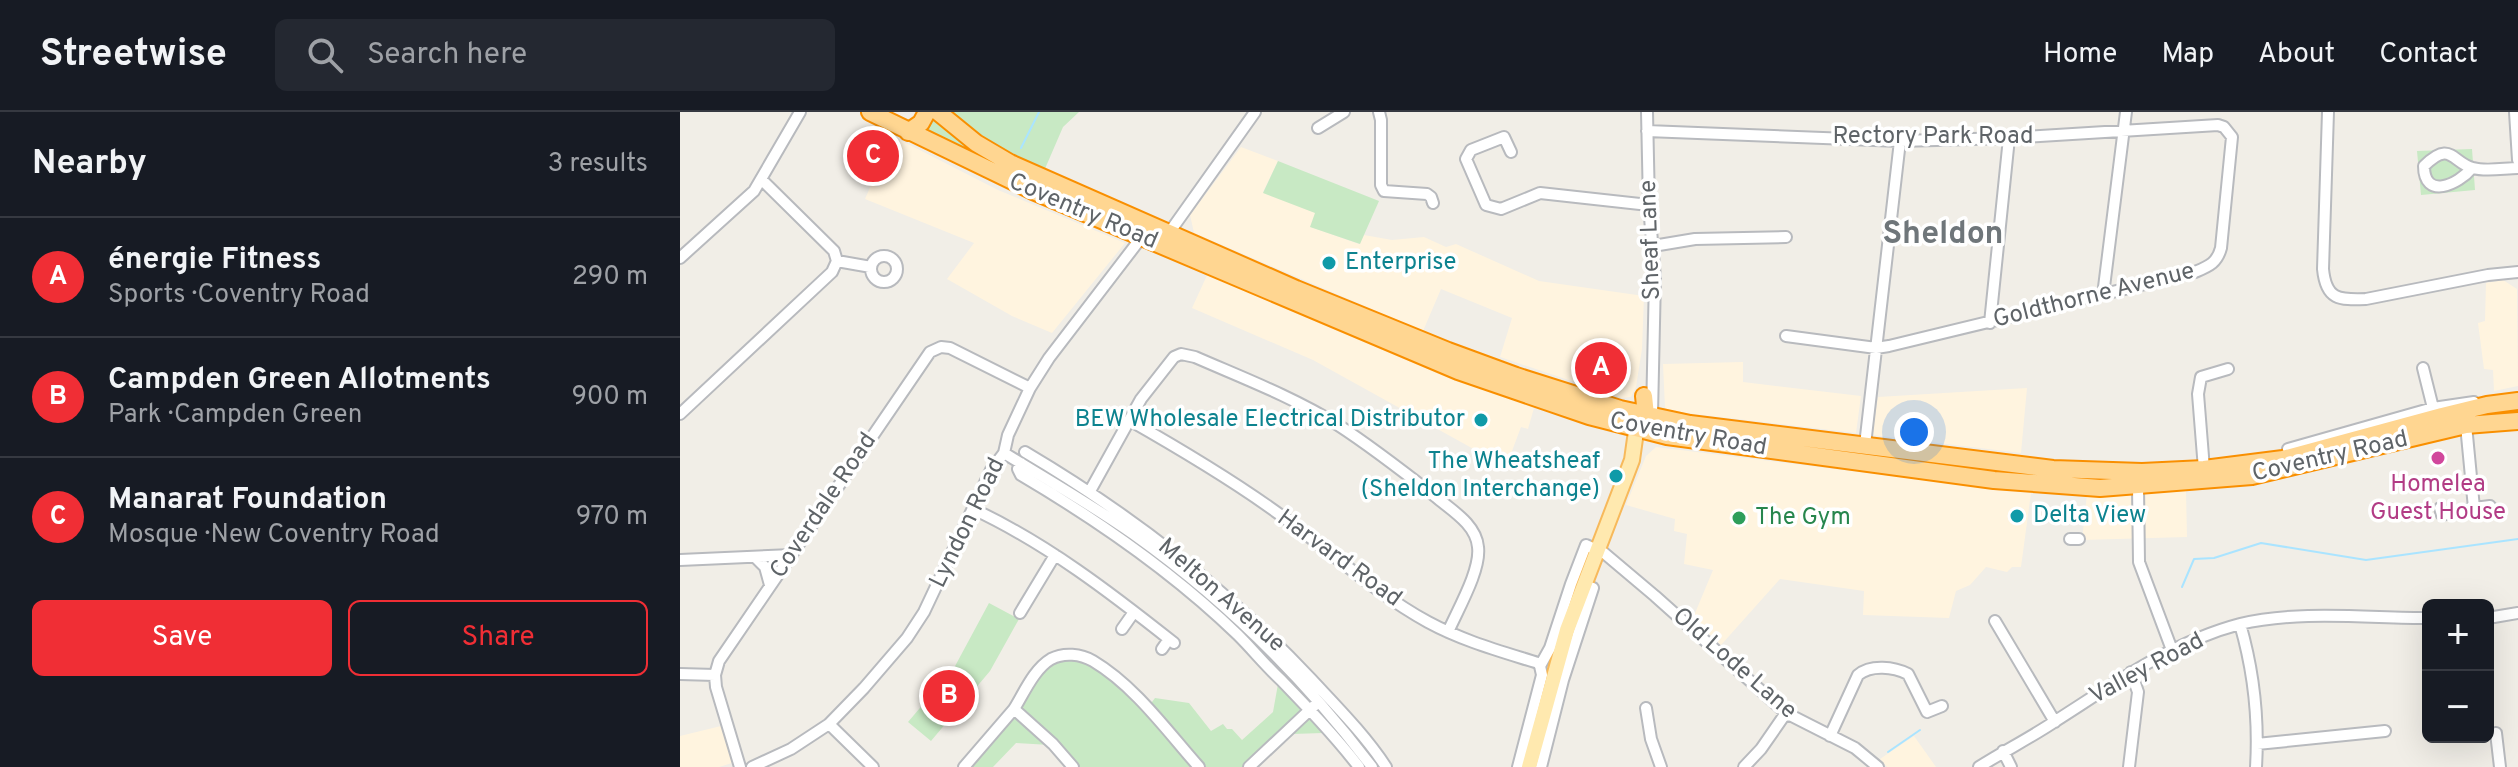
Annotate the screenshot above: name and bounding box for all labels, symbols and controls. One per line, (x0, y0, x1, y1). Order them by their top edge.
search box (275, 19, 835, 91)
text: Streetwise (40, 31, 227, 80)
icon: search (303, 33, 347, 77)
text: Search here (367, 37, 527, 74)
text: Home (2043, 37, 2117, 73)
text: Map (2161, 37, 2214, 73)
text: About (2258, 37, 2335, 73)
text: Contact (2379, 37, 2478, 73)
street label: Rectory Park Road (1832, 122, 2034, 152)
pin: C (847, 126, 899, 186)
text: Nearby (32, 143, 147, 186)
text: 3 results (548, 148, 648, 181)
street label: Coventry Road (1004, 167, 1162, 257)
street label: Sheaf Lane (1634, 179, 1668, 301)
district label: Sheldon (1882, 215, 2004, 255)
text: énergie Fitness (108, 242, 321, 279)
place label: Enterprise (1345, 248, 1456, 278)
marker: Enterprise (1320, 254, 1338, 272)
street label: Goldthorne Avenue (1990, 256, 2198, 336)
text: A (49, 261, 67, 294)
text: 290 m (572, 261, 648, 294)
text: Sports · Coventry Road (108, 279, 370, 312)
pin: A (1575, 338, 1627, 398)
text: Campden Green Allotments (108, 362, 491, 399)
text: B (49, 381, 67, 414)
text: 900 m (571, 381, 648, 414)
text: Park · Campden Green (108, 399, 363, 432)
place label: BEW Wholesale Electrical Distributor (1075, 405, 1465, 435)
street label: Coventry Road (1607, 406, 1769, 464)
marker: BEW Wholesale Electrical Distributor (1472, 411, 1490, 429)
your location (1894, 412, 1934, 452)
street label: Coventry Road (2249, 425, 2411, 489)
street label: Coverdale Road (764, 427, 884, 585)
place label: The Wheatsheaf (Sheldon Interchange) (1361, 447, 1600, 505)
marker: Homelea Guest House (2429, 449, 2447, 467)
street label: Lyndon Road (924, 453, 1012, 593)
marker: The Wheatsheaf (Sheldon Interchange) (1607, 467, 1625, 485)
place label: Homelea Guest House (2370, 470, 2506, 528)
text: Manarat Foundation (108, 482, 387, 519)
text: C (50, 501, 66, 534)
text: 970 m (576, 501, 648, 534)
place label: Delta View (2033, 501, 2146, 531)
place label: The Gym (1755, 503, 1851, 533)
street label: Harvard Road (1271, 504, 1407, 614)
marker: Delta View (2008, 507, 2026, 525)
marker: The Gym (1730, 509, 1748, 527)
text: Mosque · New Coventry Road (108, 519, 440, 552)
street label: Melton Avenue (1151, 532, 1291, 660)
map controls (2422, 599, 2494, 743)
button: + (2422, 599, 2494, 671)
button: Save (32, 600, 332, 676)
button: Share (348, 600, 648, 676)
street label: Old Lode Lane (1666, 602, 1802, 726)
street label: Valley Road (2085, 626, 2209, 712)
pin: B (923, 666, 975, 726)
button: − (2422, 671, 2494, 743)

